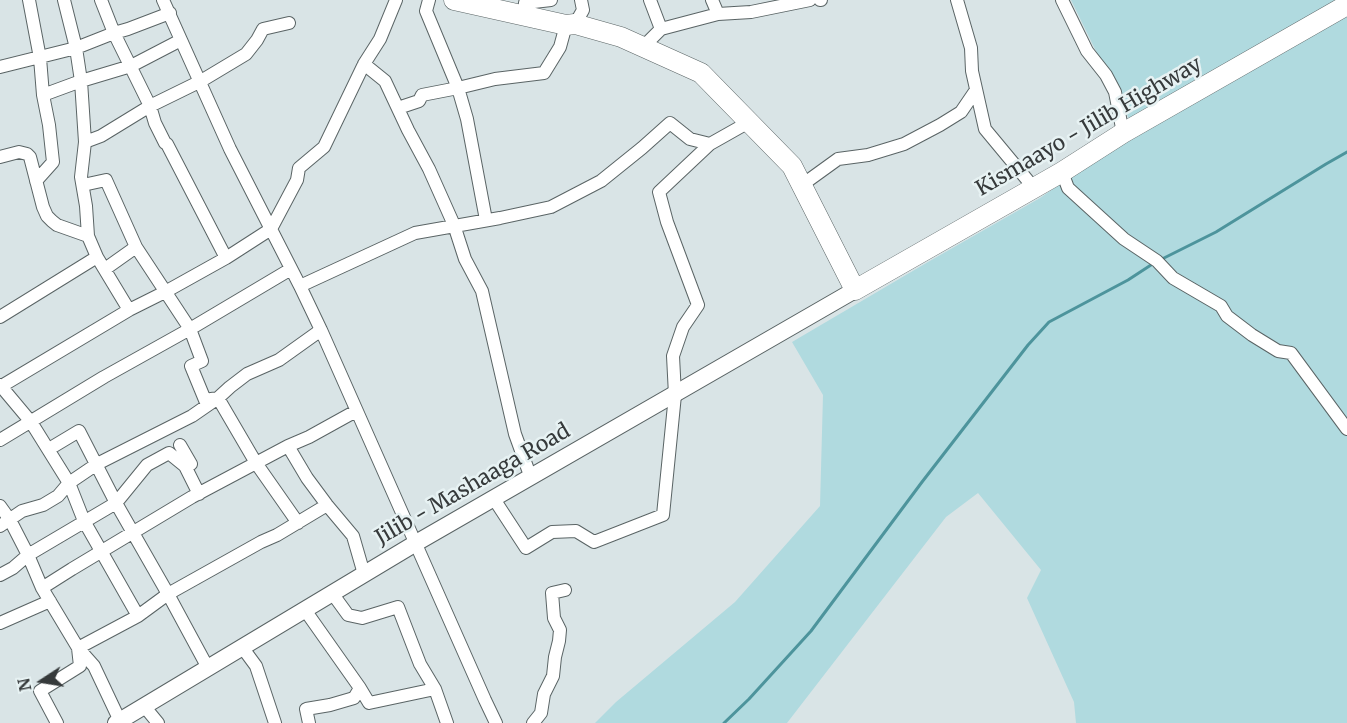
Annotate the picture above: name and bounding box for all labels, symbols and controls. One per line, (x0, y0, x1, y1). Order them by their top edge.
street label: Kismaayo - Jilib Highway (972, 52, 1206, 202)
street label: Jilib - Mashaaga Road (371, 419, 575, 551)
north arrow (12, 651, 72, 711)
text: N (13, 676, 35, 693)

